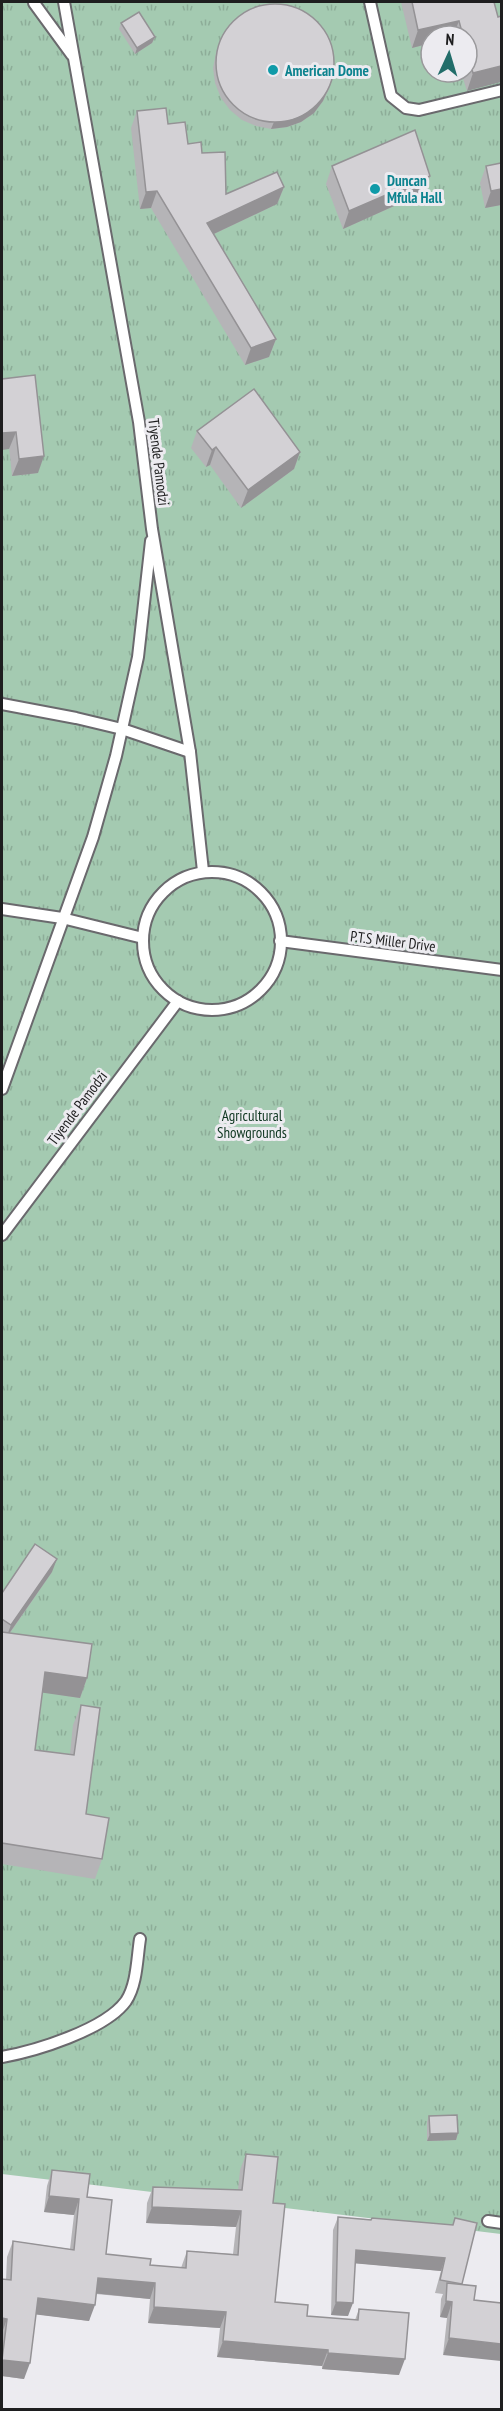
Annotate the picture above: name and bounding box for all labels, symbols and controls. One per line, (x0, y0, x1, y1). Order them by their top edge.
north arrow (419, 24, 479, 84)
text: N (445, 29, 455, 49)
place label: American Dome (284, 61, 369, 80)
marker: American Dome (266, 63, 280, 77)
place label: Duncan Mfula Hall (387, 171, 442, 207)
marker: Duncan Mfula Hall (368, 182, 382, 196)
street label: Tiyende Pamodzi (144, 417, 174, 507)
street label: P.T.S Miller Drive (349, 926, 437, 956)
street label: Tiyende Pamodzi (43, 1067, 111, 1149)
park label: Agricultural Showgrounds (217, 1106, 287, 1142)

